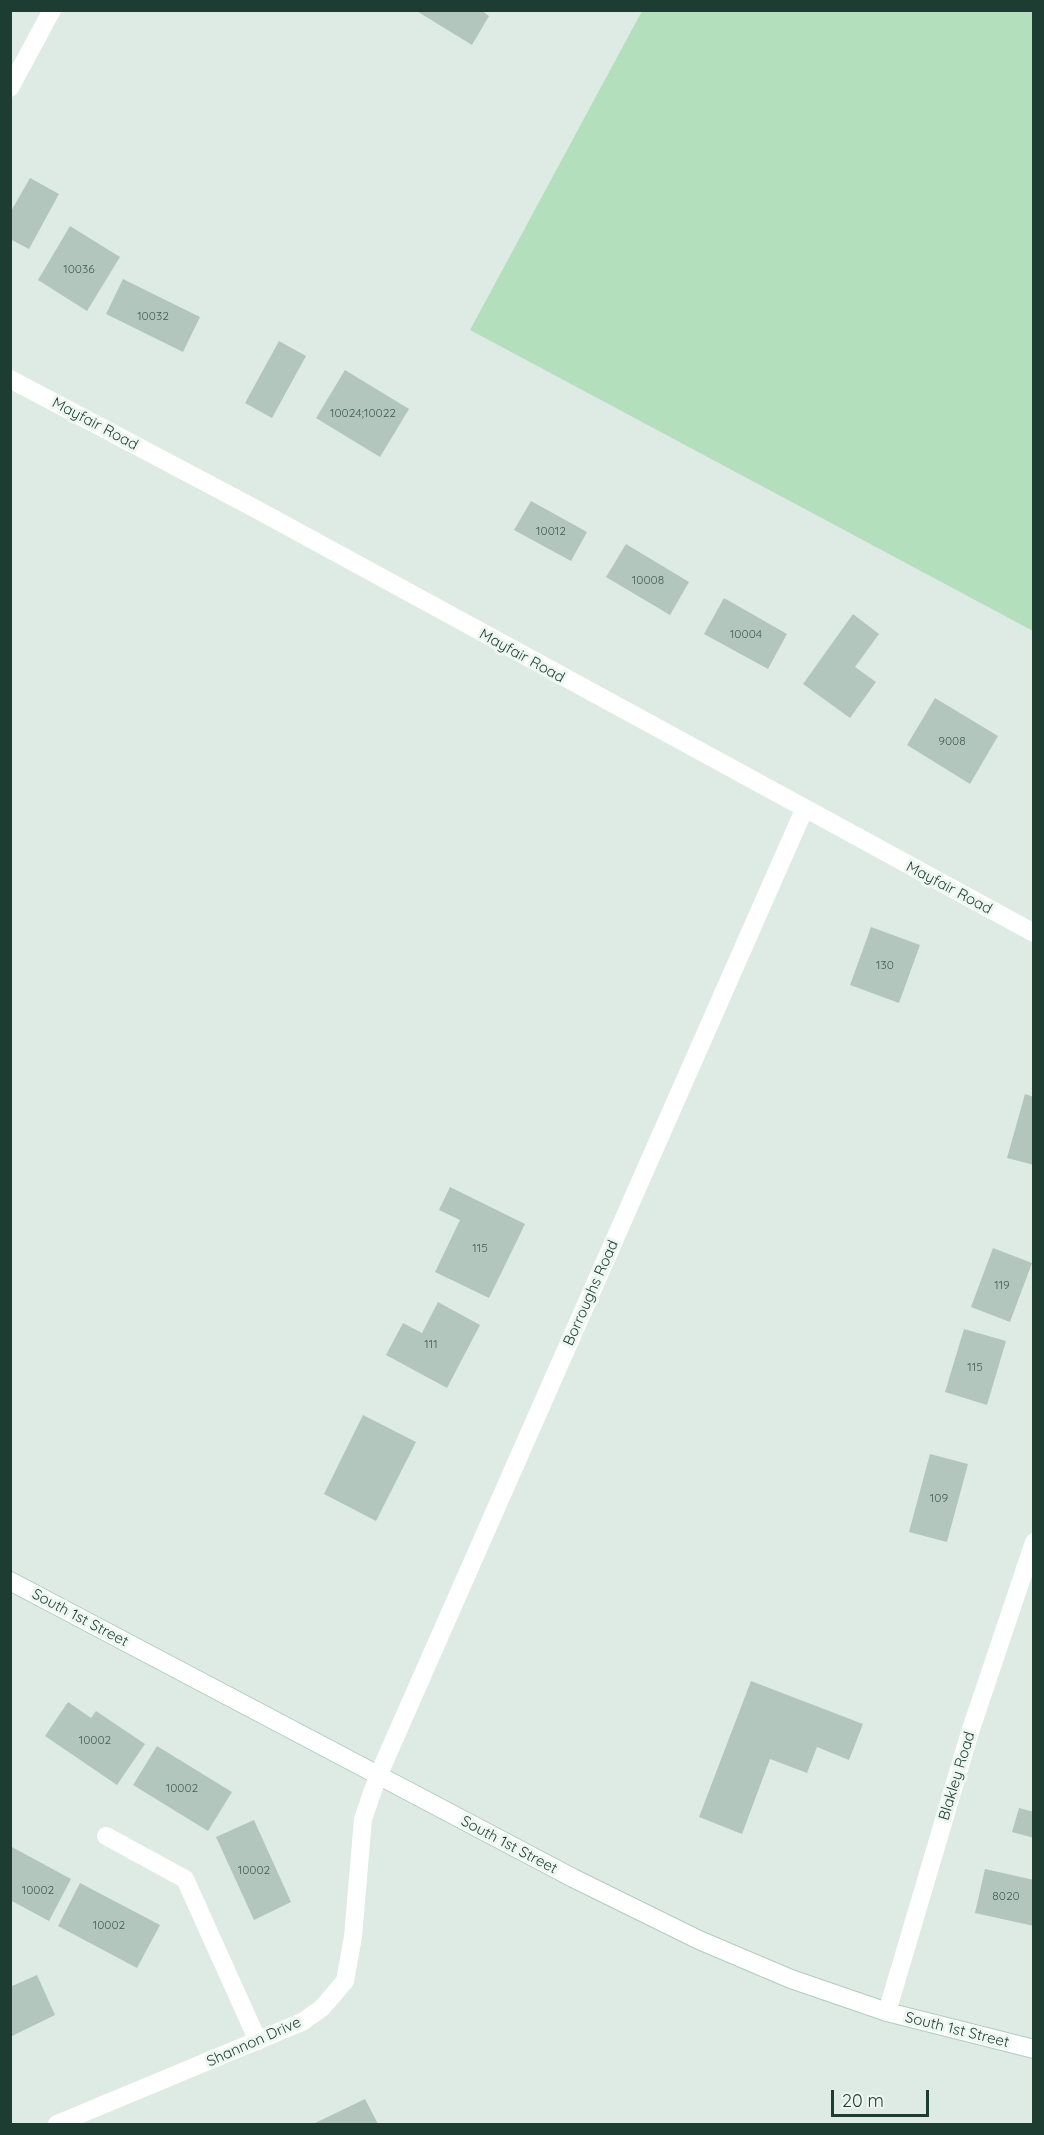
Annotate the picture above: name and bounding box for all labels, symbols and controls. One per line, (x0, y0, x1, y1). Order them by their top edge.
house number: 10036 (63, 262, 95, 276)
house number: 10032 (137, 309, 169, 323)
street label: Mayfair Road (49, 394, 141, 454)
house number: 10024;10022 (330, 406, 396, 420)
house number: 10012 (536, 524, 566, 538)
house number: 10008 (632, 573, 664, 587)
street label: Mayfair Road (476, 625, 568, 687)
house number: 10004 (730, 627, 762, 641)
house number: 9008 (938, 734, 966, 748)
street label: Mayfair Road (903, 858, 995, 918)
house number: 130 (876, 958, 894, 972)
street label: Borroughs Road (560, 1237, 622, 1349)
house number: 115 (472, 1241, 488, 1255)
house number: 119 (994, 1278, 1010, 1292)
house number: 111 (424, 1337, 438, 1351)
house number: 115 (967, 1360, 983, 1374)
house number: 109 (930, 1491, 948, 1505)
street label: South 1st Street (29, 1585, 131, 1651)
street label: Blakley Road (935, 1730, 979, 1822)
house number: 10002 (79, 1733, 111, 1747)
house number: 10002 (166, 1781, 198, 1795)
street label: South 1st Street (458, 1812, 560, 1878)
house number: 10002 (238, 1863, 270, 1877)
house number: 10002 (22, 1883, 54, 1897)
house number: 8020 (992, 1889, 1020, 1903)
house number: 10002 (93, 1918, 125, 1932)
street label: South 1st Street (903, 2008, 1011, 2052)
street label: Shannon Drive (204, 2013, 304, 2071)
scale bar (834, 2078, 932, 2116)
text: 20 m (842, 2089, 884, 2112)

